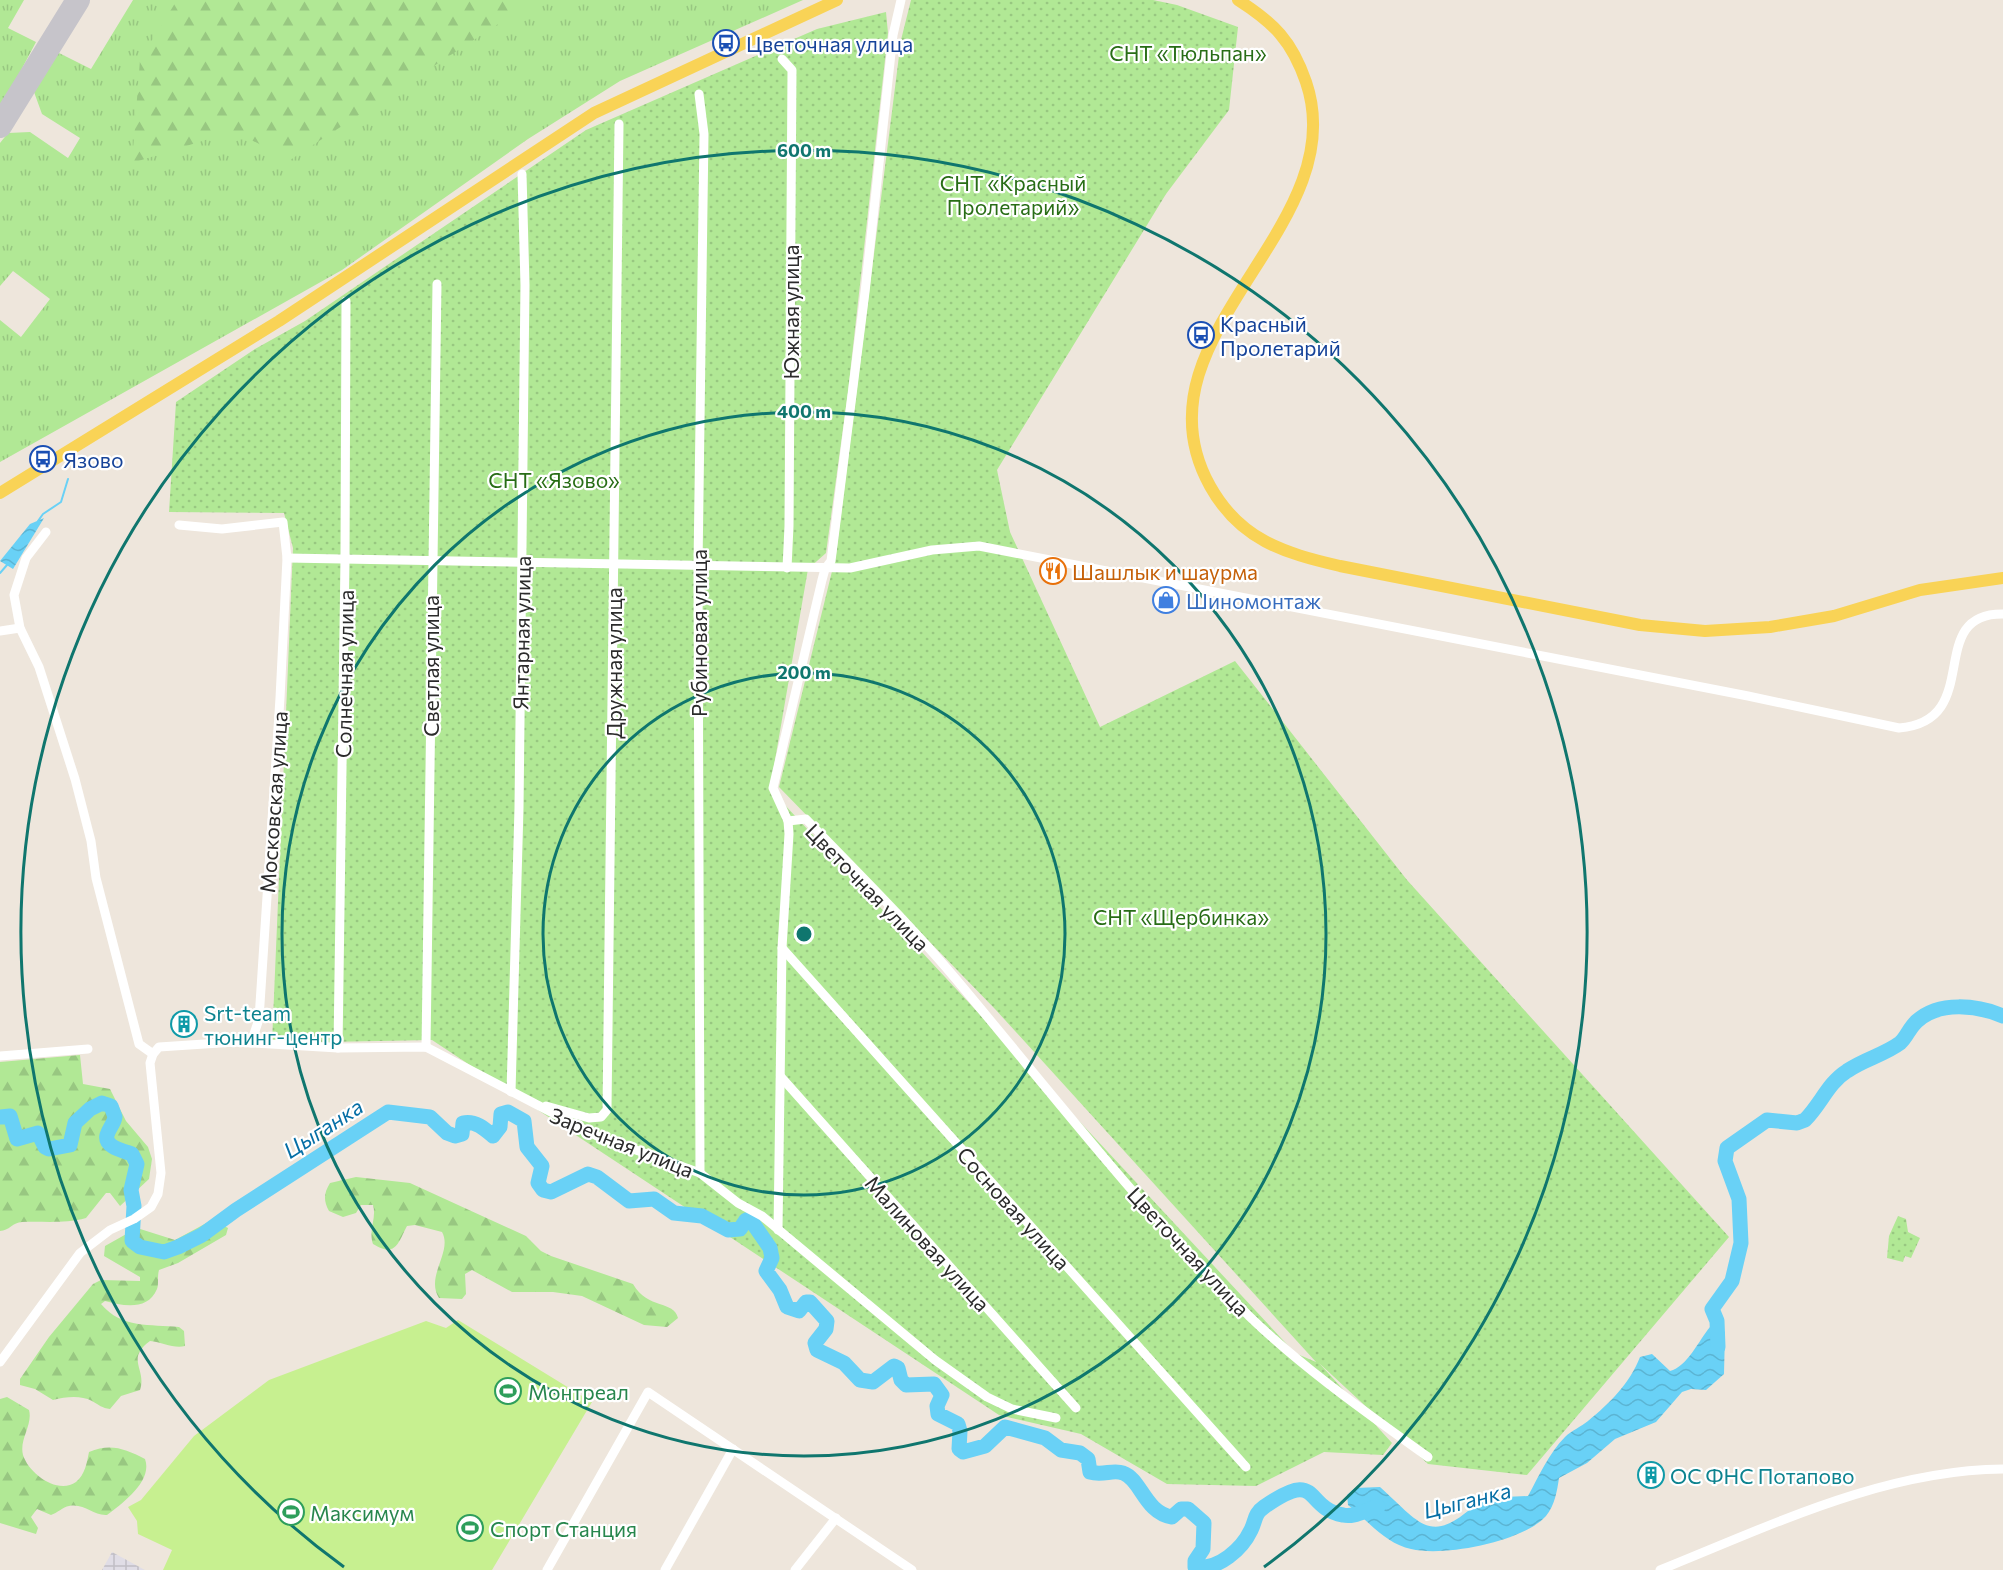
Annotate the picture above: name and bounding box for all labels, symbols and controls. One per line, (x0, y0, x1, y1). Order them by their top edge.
bus stop icon: Цветочная улица (711, 28, 741, 58)
place label: Цветочная улица (746, 31, 913, 56)
park label: СНТ «Тюльпан» (1109, 40, 1267, 65)
text: 600 m (777, 139, 831, 161)
park label: СНТ «Красный Пролетарий» (940, 170, 1086, 219)
street label: Южная улица (778, 245, 803, 379)
place label: Красный Пролетарий (1220, 311, 1341, 360)
bus stop icon: Красный Пролетарий (1186, 320, 1216, 350)
text: 400 m (777, 400, 831, 422)
bus stop icon: Язово (28, 444, 58, 474)
place label: Язово (63, 447, 123, 472)
park label: СНТ «Язово» (488, 467, 620, 492)
street label: Рубиновая улица (686, 549, 711, 717)
street label: Янтарная улица (507, 556, 535, 710)
restaurant icon: Шашлык и шаурма (1038, 556, 1068, 586)
place label: Шашлык и шаурма (1072, 559, 1258, 584)
shop icon: Шиномонтаж (1151, 585, 1181, 615)
street label: Дружная улица (601, 587, 626, 739)
place label: Шиномонтаж (1186, 588, 1322, 613)
street label: Солнечная улица (330, 590, 358, 758)
street label: Светлая улица (418, 595, 443, 737)
text: 200 m (777, 661, 831, 683)
street label: Московская улица (254, 710, 292, 894)
street label: Цветочная улица (801, 818, 935, 956)
park label: СНТ «Щербинка» (1093, 904, 1269, 929)
centre of rings (794, 924, 814, 944)
place label: Srt-team тюнинг-центр (204, 1000, 343, 1049)
building icon: Srt-team тюнинг-центр (169, 1009, 199, 1039)
water label: Цыганка (278, 1092, 368, 1164)
street label: Заречная улица (546, 1102, 698, 1182)
street label: Сосновая улица (952, 1142, 1076, 1274)
street label: Малиновая улица (860, 1170, 996, 1316)
street label: Цветочная улица (1123, 1181, 1255, 1321)
sports icon: Монтреал (493, 1376, 523, 1406)
place label: Монтреал (528, 1379, 629, 1404)
building icon: ОС ФНС Потапово (1636, 1460, 1666, 1490)
place label: ОС ФНС Потапово (1670, 1463, 1855, 1488)
water label: Цыганка (1420, 1476, 1514, 1524)
sports icon: Максимум (276, 1497, 306, 1527)
place label: Максимум (310, 1500, 415, 1525)
sports icon: Спорт Станция (455, 1513, 485, 1543)
place label: Спорт Станция (490, 1516, 637, 1541)

